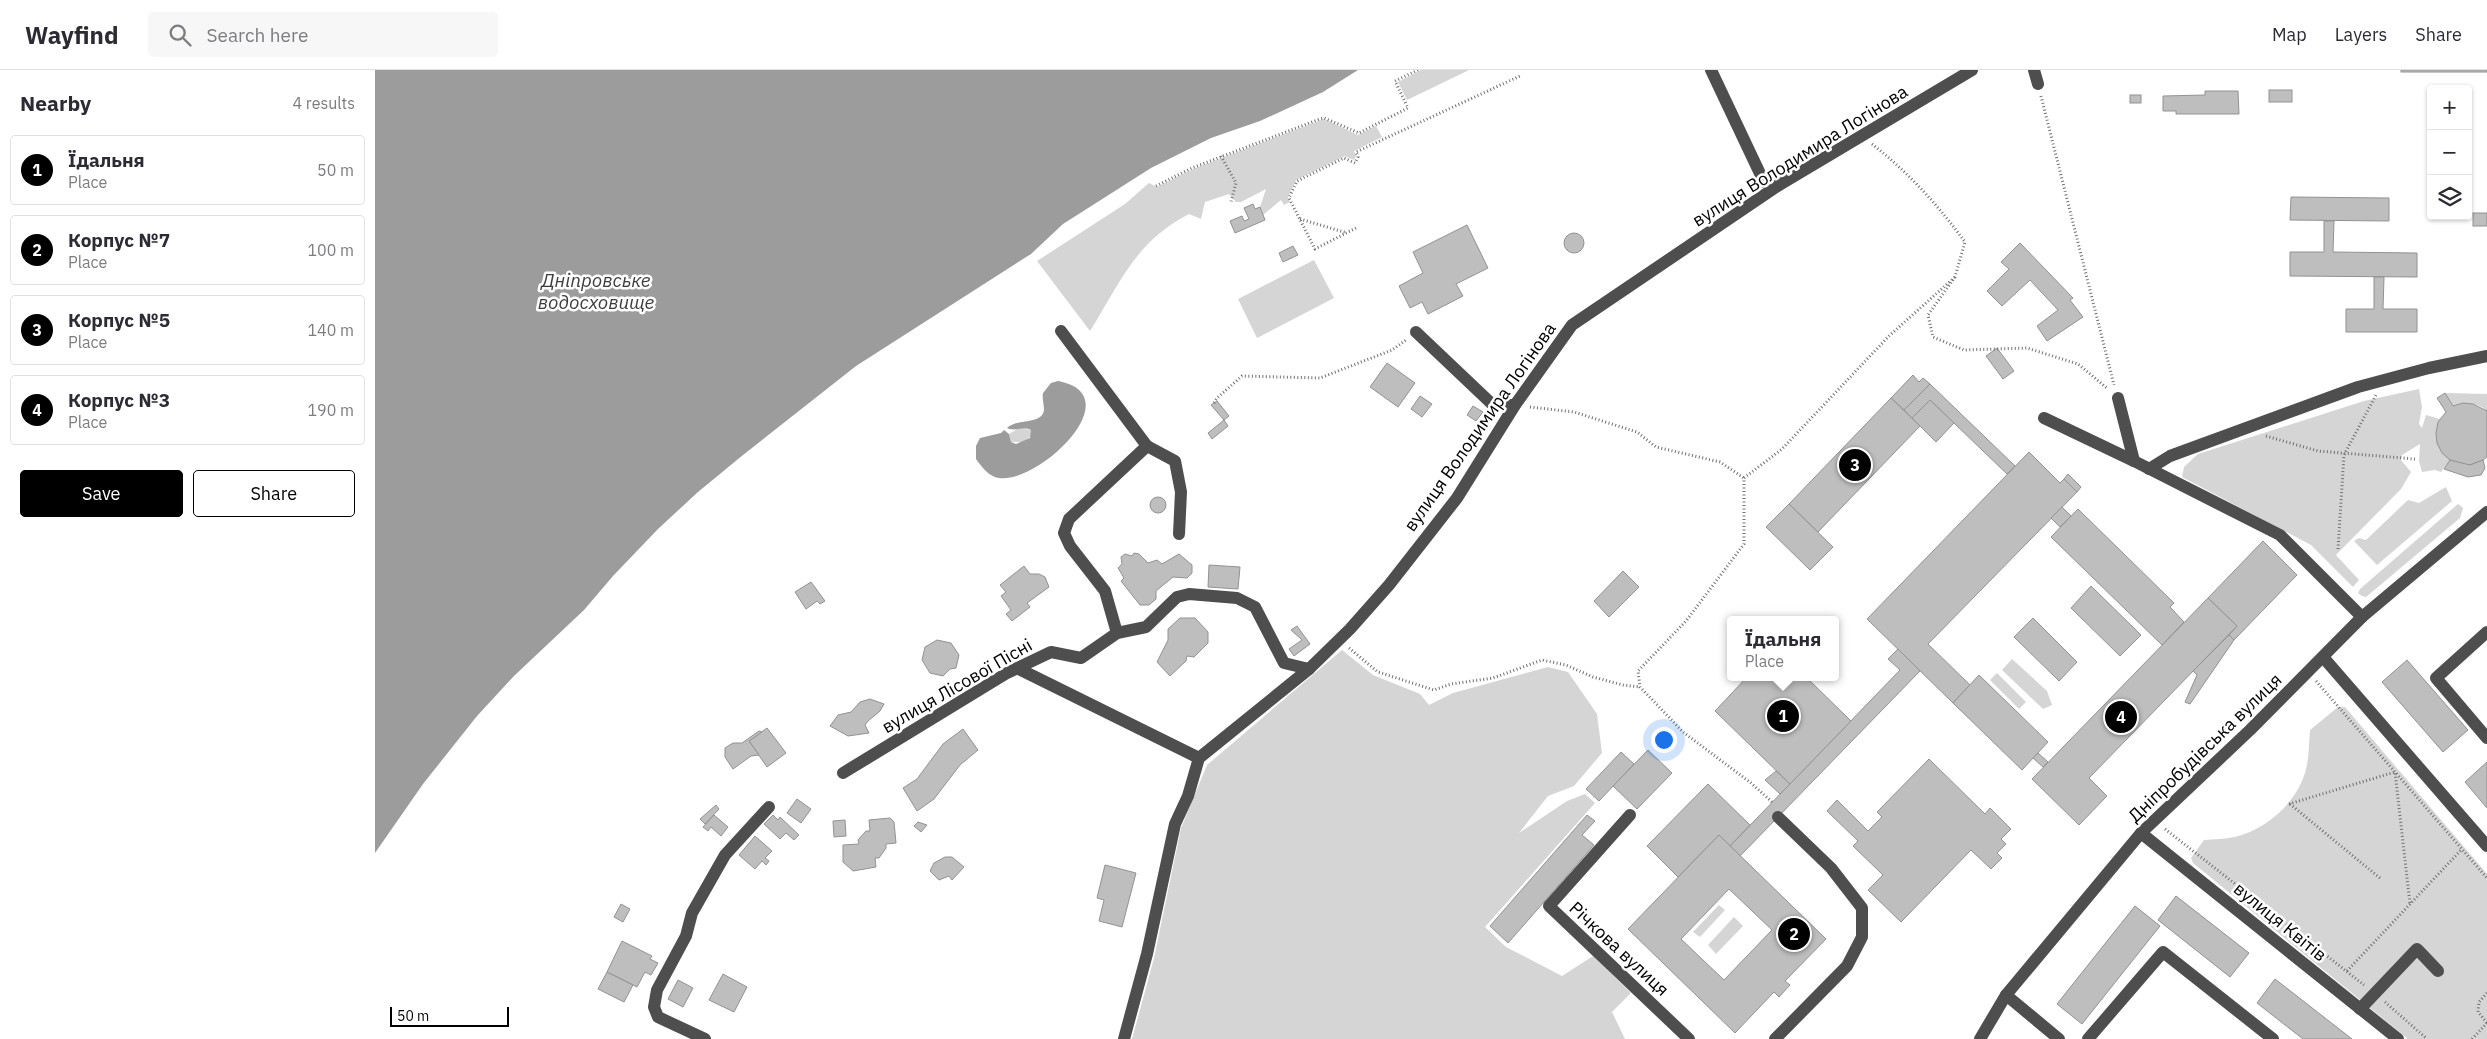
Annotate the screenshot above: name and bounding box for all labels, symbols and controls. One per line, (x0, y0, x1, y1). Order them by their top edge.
search box (148, 12, 498, 57)
text: Wayfind (25, 19, 118, 51)
icon: search (166, 21, 194, 49)
text: Search here (206, 23, 308, 47)
text: Map (2272, 23, 2307, 46)
text: Layers (2335, 23, 2387, 46)
text: Share (2415, 23, 2462, 46)
street label: вулиця Володимира Логінова (1688, 79, 1912, 231)
map controls (2427, 85, 2472, 220)
button: + (2427, 85, 2472, 130)
text: Nearby (20, 89, 91, 117)
text: 4 results (292, 93, 355, 113)
button: − (2427, 130, 2472, 175)
text: Їдальня (68, 148, 145, 172)
text: 1 (32, 160, 42, 180)
text: 50 m (317, 160, 354, 180)
text: Place (68, 172, 107, 192)
button: layers (2427, 175, 2472, 220)
text: Корпус №7 (68, 228, 170, 252)
text: 2 (32, 240, 42, 260)
text: 100 m (307, 240, 354, 260)
text: Place (68, 252, 107, 272)
water label: Дніпровське водосховище (538, 268, 655, 314)
text: Корпус №5 (68, 308, 170, 332)
street label: вулиця Володимира Логінова (1399, 318, 1561, 536)
text: 3 (32, 320, 42, 340)
text: 140 m (307, 320, 354, 340)
text: Place (68, 332, 107, 352)
text: Корпус №3 (68, 388, 170, 412)
text: 4 (32, 400, 42, 420)
text: 190 m (307, 400, 354, 420)
text: Place (68, 412, 107, 432)
pin: 3 (1839, 446, 1871, 484)
button: Save (20, 470, 183, 517)
button: Share (193, 470, 355, 517)
popup (1727, 616, 1839, 681)
text: Їдальня (1745, 627, 1821, 651)
street label: вулиця Лісової Пісні (877, 633, 1036, 738)
text: Place (1745, 651, 1784, 671)
street label: Дніпробудівська вулиця (2123, 668, 2286, 827)
pin: 1 (1767, 697, 1799, 735)
pin: 4 (2105, 698, 2137, 736)
your location (1651, 727, 1677, 753)
street label: вулиця Квітів (2229, 877, 2332, 966)
street label: Річкова вулиця (1565, 896, 1674, 1001)
pin: 2 (1778, 915, 1810, 953)
scale bar (390, 1004, 509, 1027)
text: 50 m (397, 1007, 429, 1025)

